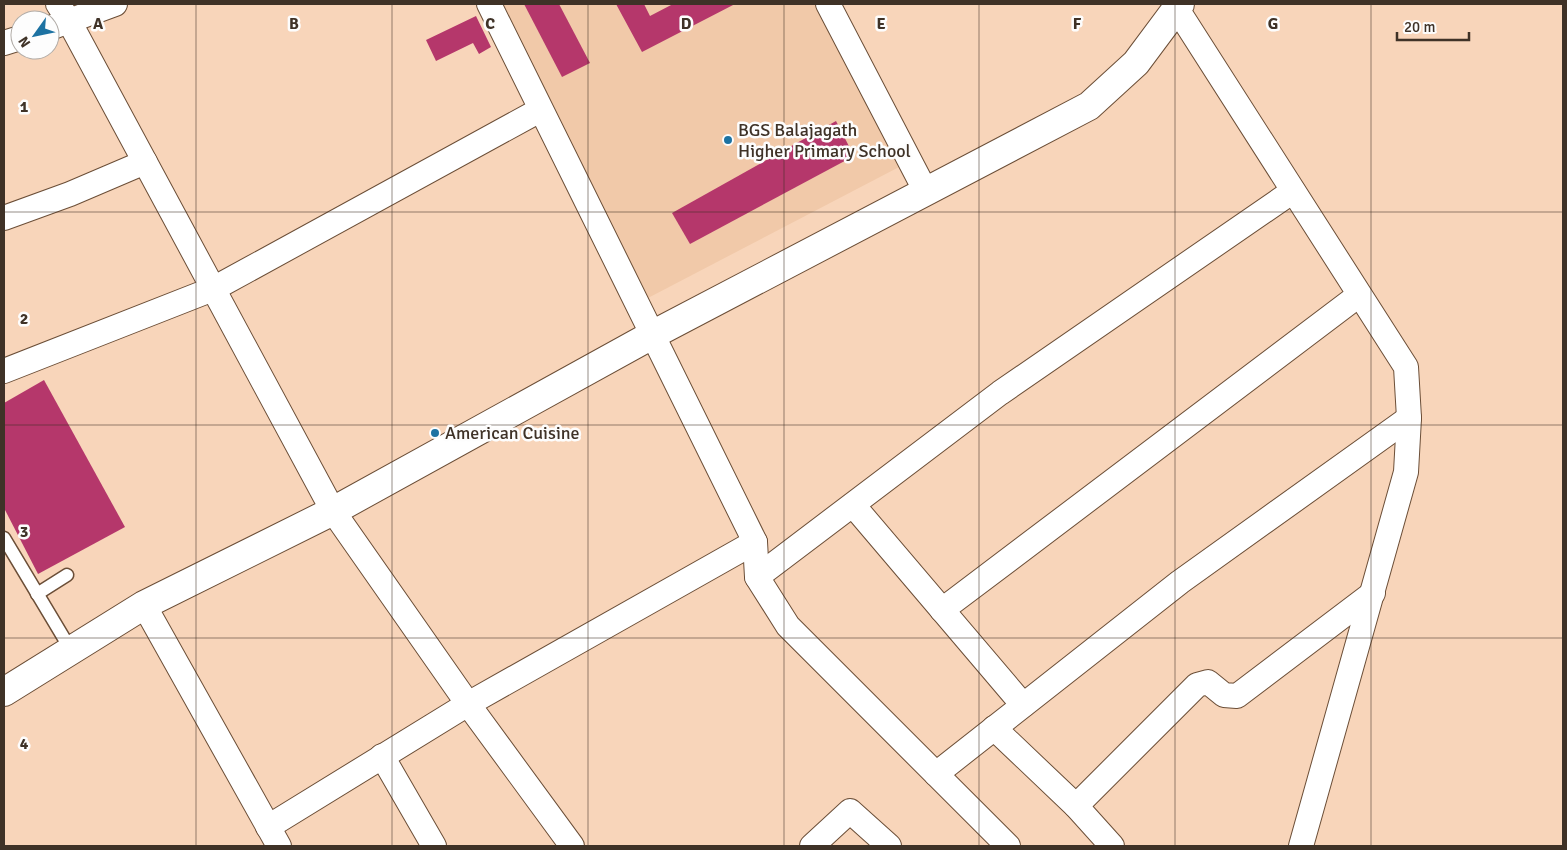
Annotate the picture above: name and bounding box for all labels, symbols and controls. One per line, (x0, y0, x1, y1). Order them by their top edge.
north arrow (10, 10, 60, 60)
scale bar (1397, 10, 1470, 42)
text: A (93, 14, 104, 34)
text: B (289, 14, 299, 34)
text: C (485, 14, 495, 34)
text: D (681, 14, 692, 34)
text: E (876, 14, 886, 34)
text: F (1073, 14, 1082, 34)
text: G (1268, 14, 1278, 34)
text: 20 m (1404, 18, 1435, 36)
text: N (15, 33, 34, 51)
text: 1 (20, 97, 29, 117)
place label: BGS Balajagath Higher Primary School (738, 119, 911, 162)
marker: BGS Balajagath Higher Primary School (722, 134, 734, 146)
text: 2 (20, 309, 28, 329)
place label: American Cuisine (445, 422, 580, 444)
marker: American Cuisine (429, 427, 441, 439)
text: 3 (20, 522, 28, 542)
text: 4 (20, 734, 29, 754)

